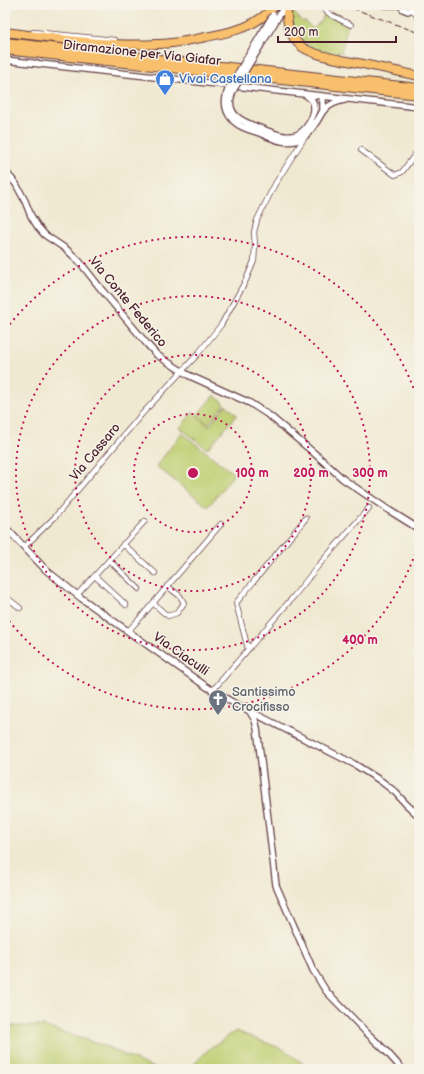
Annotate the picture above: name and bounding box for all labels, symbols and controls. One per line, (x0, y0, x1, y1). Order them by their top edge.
scale bar (278, 18, 396, 44)
text: 200 m (284, 25, 318, 40)
street label: Diramazione per Via Giafar (62, 37, 222, 69)
shop icon: Vivai Castellana (154, 68, 176, 96)
place label: Vivai Castellana (179, 71, 272, 87)
street label: Via Conte Federico (86, 254, 170, 350)
street label: Via Cassaro (66, 420, 124, 484)
centre of rings (186, 466, 200, 480)
text: 100 m (235, 466, 269, 481)
text: 200 m (293, 466, 329, 481)
text: 300 m (352, 466, 388, 481)
street label: Via Ciaculli (150, 629, 212, 679)
text: 400 m (342, 633, 378, 648)
place label: Santissimo Crocifisso (232, 684, 296, 715)
church icon: Santissimo Crocifisso (207, 688, 229, 716)

